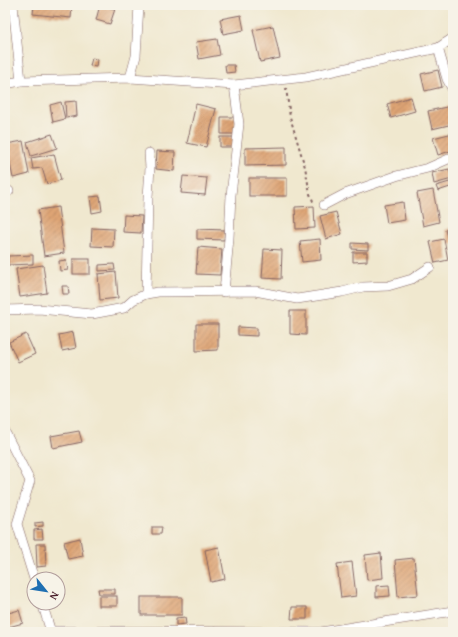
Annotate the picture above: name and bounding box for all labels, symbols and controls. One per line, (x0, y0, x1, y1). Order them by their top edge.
north arrow (26, 571, 66, 611)
text: N (46, 589, 63, 604)

